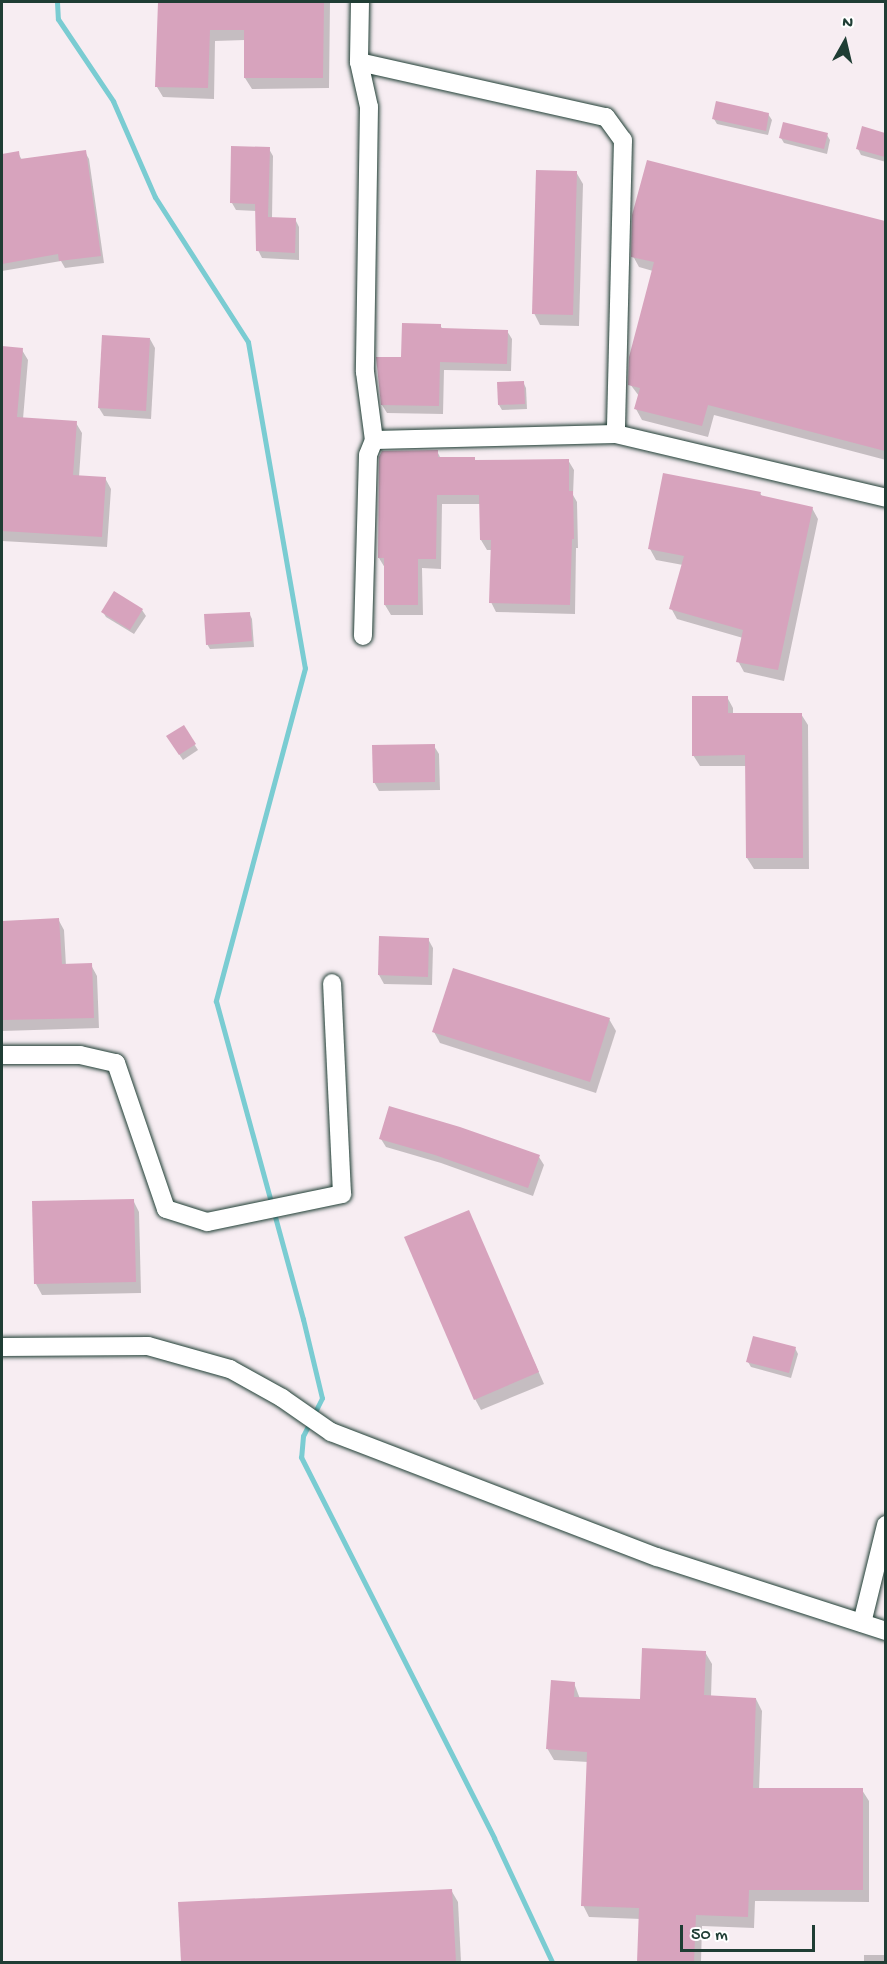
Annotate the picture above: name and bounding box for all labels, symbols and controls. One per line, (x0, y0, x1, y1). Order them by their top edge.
north arrow (815, 12, 875, 72)
text: N (841, 14, 854, 34)
scale bar (683, 1913, 818, 1951)
text: 50 m (691, 1925, 728, 1946)

